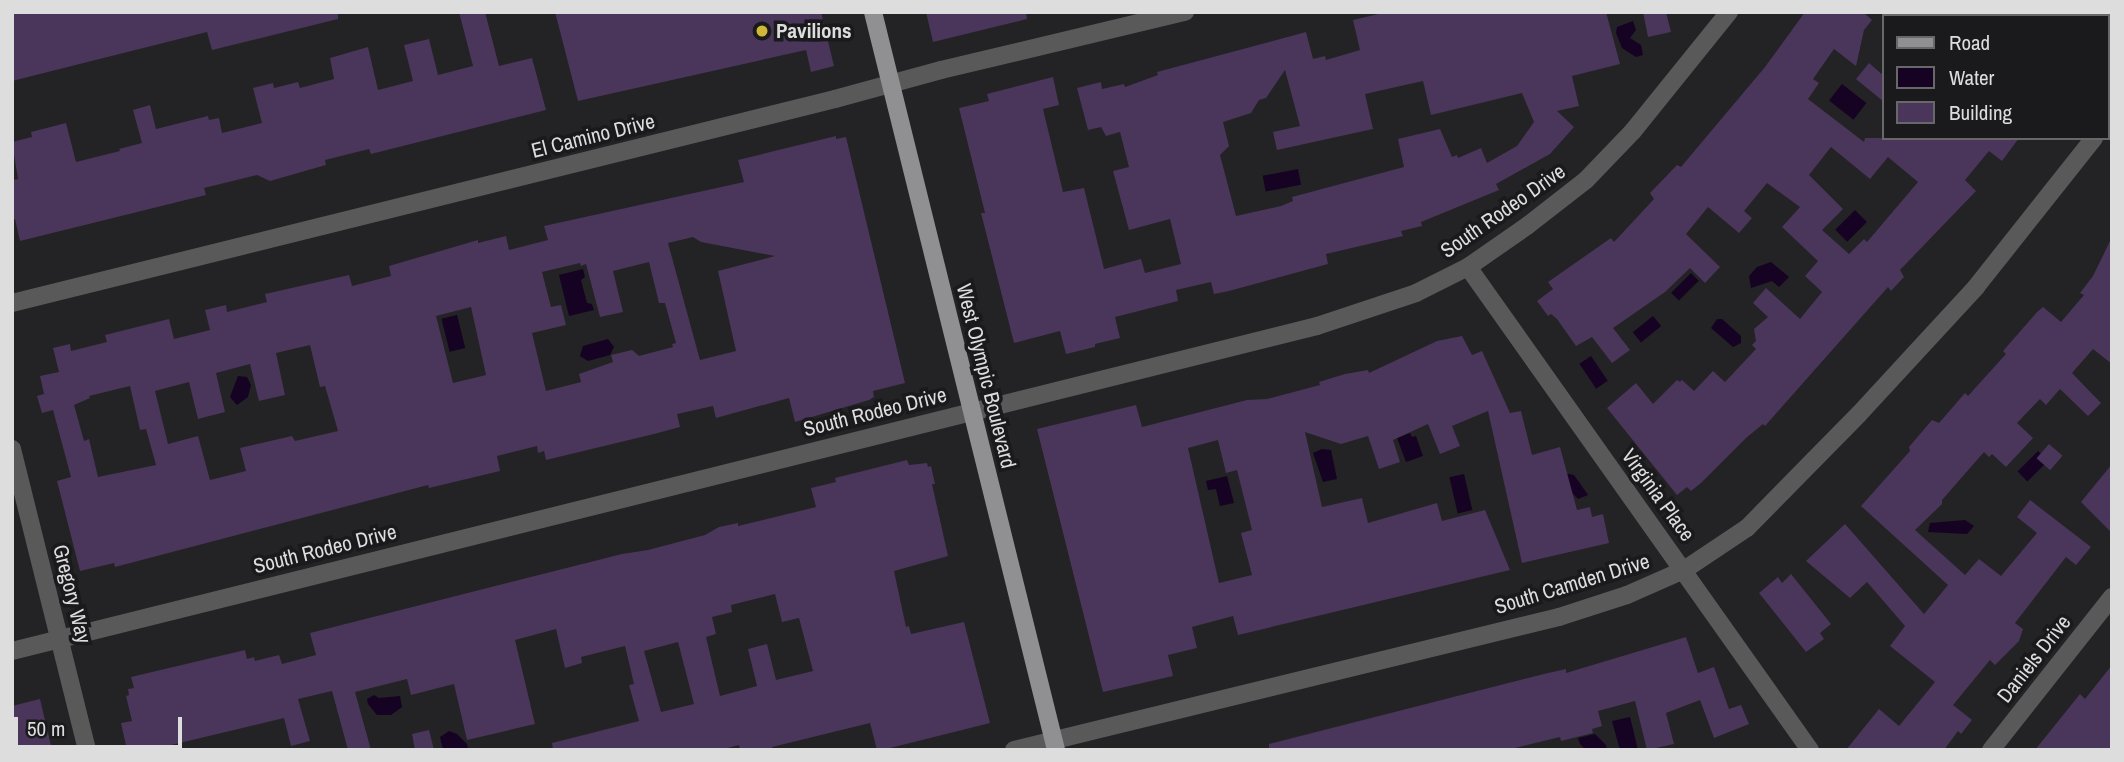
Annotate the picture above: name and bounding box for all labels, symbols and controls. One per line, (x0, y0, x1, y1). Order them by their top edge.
legend (1882, 14, 2110, 140)
place label: Pavilions (776, 18, 852, 44)
marker: Pavilions (754, 23, 770, 39)
text: Road (1949, 28, 1990, 57)
text: Water (1949, 63, 1994, 92)
text: Building (1949, 98, 2012, 127)
street label: El Camino Drive (529, 108, 657, 164)
street label: South Rodeo Drive (1436, 159, 1570, 263)
street label: West Olympic Boulevard (951, 281, 1021, 471)
street label: South Rodeo Drive (801, 382, 949, 442)
street label: Virginia Place (1616, 444, 1700, 546)
street label: South Rodeo Drive (251, 519, 399, 579)
street label: Gregory Way (48, 542, 96, 646)
street label: South Camden Drive (1491, 548, 1653, 620)
street label: Daniels Drive (1992, 610, 2076, 708)
scale bar (18, 702, 186, 746)
text: 50 m (27, 714, 65, 743)

